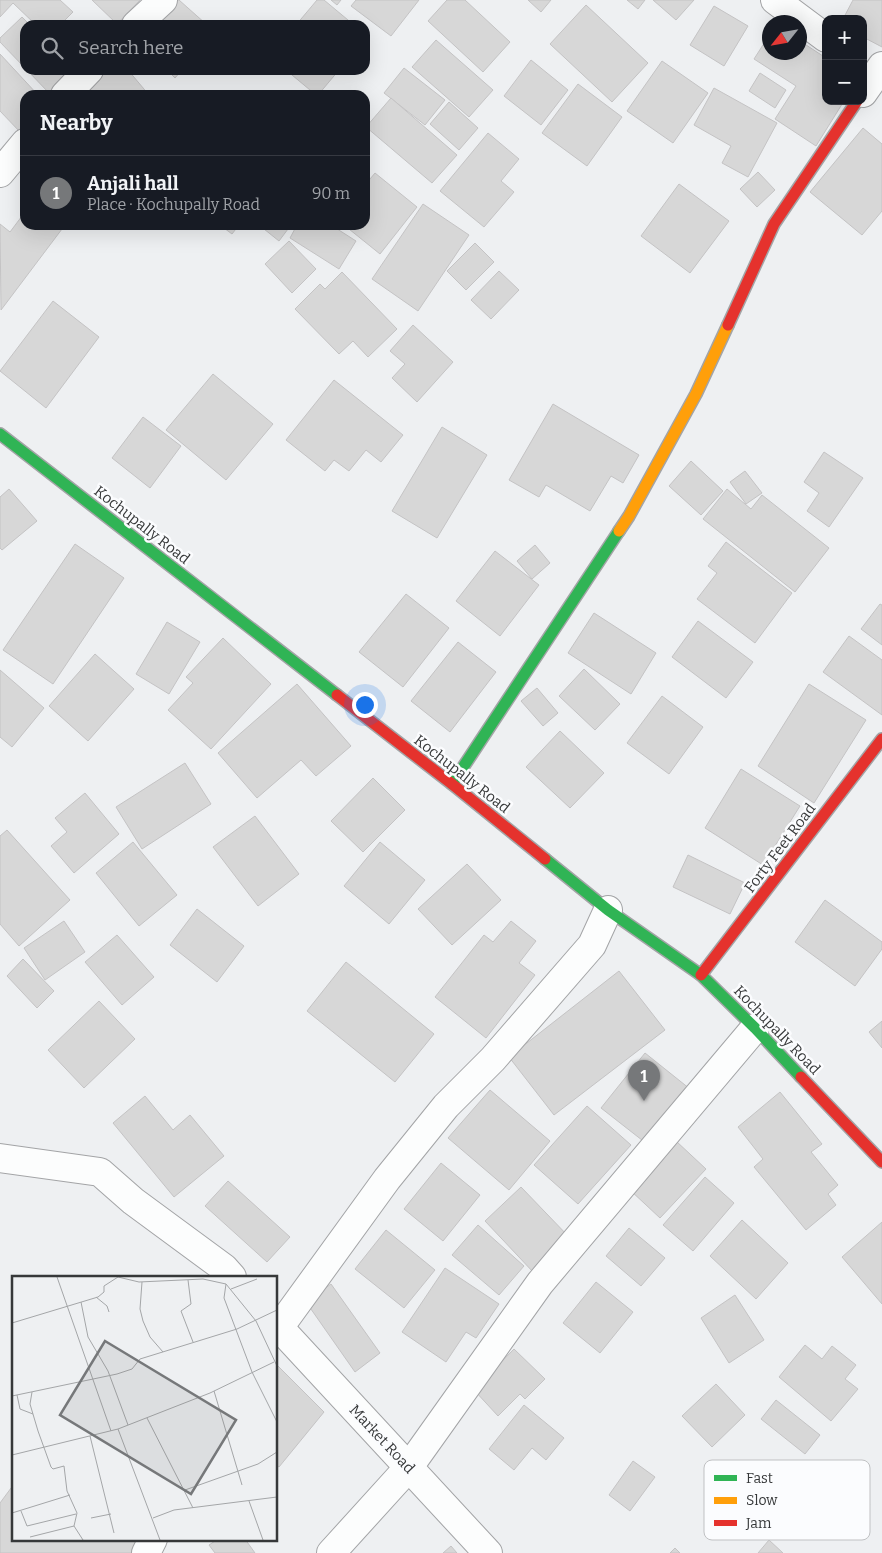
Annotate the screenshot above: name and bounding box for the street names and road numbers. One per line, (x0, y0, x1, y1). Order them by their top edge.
street label: Kochupally Road (91, 482, 193, 568)
street label: Kochupally Road (411, 731, 513, 817)
street label: Forty Feet Road (741, 800, 819, 896)
street label: Kochupally Road (730, 982, 824, 1078)
street label: Market Road (346, 1401, 419, 1477)

